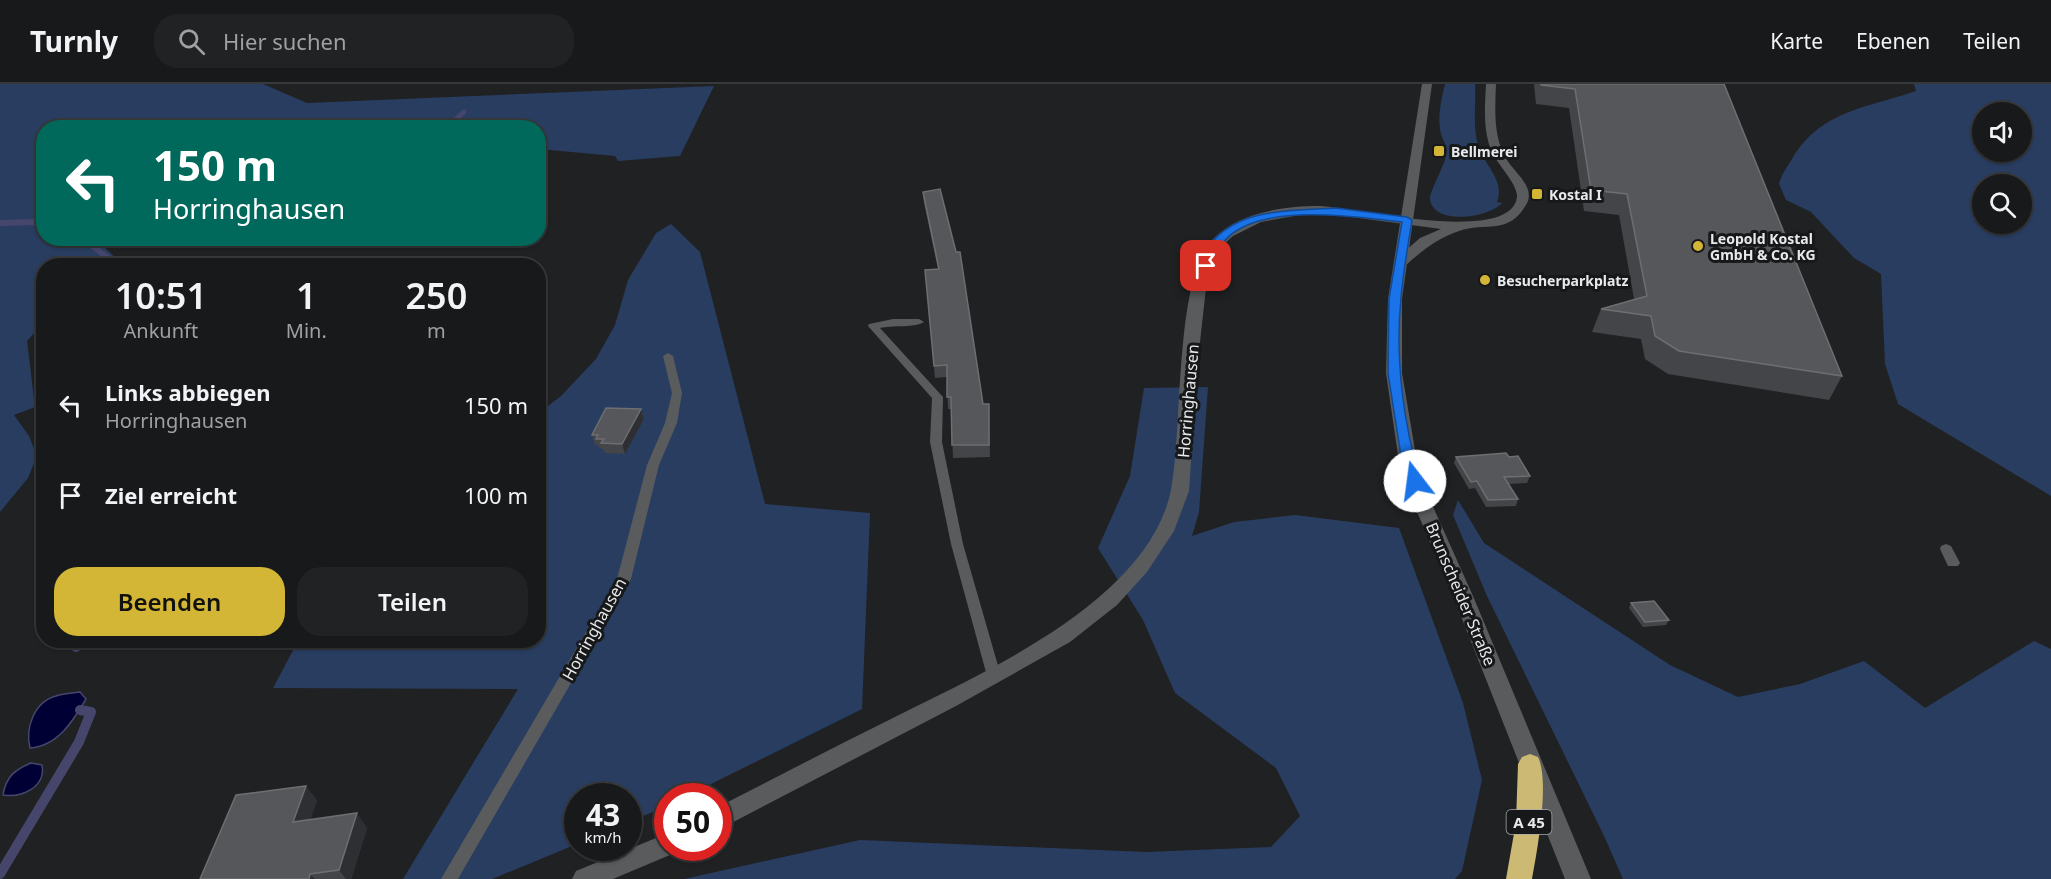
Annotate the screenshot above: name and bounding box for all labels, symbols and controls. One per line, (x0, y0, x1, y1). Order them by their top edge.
search box (154, 14, 574, 68)
text: Turnly (30, 22, 118, 60)
icon: search (175, 25, 208, 58)
text: Hier suchen (223, 26, 347, 56)
text: Karte (1770, 27, 1823, 55)
text: Ebenen (1856, 27, 1930, 55)
text: Teilen (1963, 27, 2021, 55)
map controls (1972, 102, 2032, 234)
button: sound (1972, 102, 2032, 162)
text: 150 m (153, 136, 277, 193)
place label: Bellmerei (1451, 142, 1518, 161)
icon: left (54, 144, 132, 222)
marker: Bellmerei (1432, 144, 1446, 158)
button: search (1972, 174, 2032, 234)
place label: Kostal I (1549, 185, 1602, 204)
marker: Kostal I (1530, 187, 1544, 201)
text: Horringhausen (153, 190, 345, 227)
place label: Leopold Kostal GmbH & Co. KG (1710, 229, 1816, 264)
marker: Leopold Kostal GmbH & Co. KG (1691, 239, 1705, 253)
pin (1180, 240, 1231, 291)
icon: arrive (1189, 249, 1222, 282)
text: 10:51 (115, 271, 207, 320)
text: 1 (296, 271, 317, 320)
text: 250 (406, 271, 467, 320)
place label: Besucherparkplatz (1497, 271, 1628, 290)
marker: Besucherparkplatz (1478, 273, 1492, 287)
text: Ankunft (124, 317, 198, 344)
text: Min. (286, 317, 327, 344)
text: m (427, 317, 446, 344)
street label: Horringhausen (1172, 343, 1204, 459)
text: Links abbiegen (105, 377, 271, 407)
icon: left (54, 389, 87, 422)
text: 150 m (464, 390, 528, 420)
text: Horringhausen (105, 407, 247, 434)
position arrow (1383, 449, 1447, 513)
icon: arrive (54, 479, 87, 512)
text: Ziel erreicht (105, 480, 237, 510)
text: 100 m (464, 480, 528, 510)
street label: Brunscheider Straße (1421, 519, 1501, 669)
button: Beenden (54, 567, 285, 636)
button: Teilen (297, 567, 528, 636)
street label: Horringhausen (557, 574, 631, 684)
speed limit sign: 50 (654, 783, 732, 861)
text: 43 (586, 794, 620, 835)
road number: A 45 (1506, 810, 1552, 834)
text: km/h (585, 827, 621, 847)

